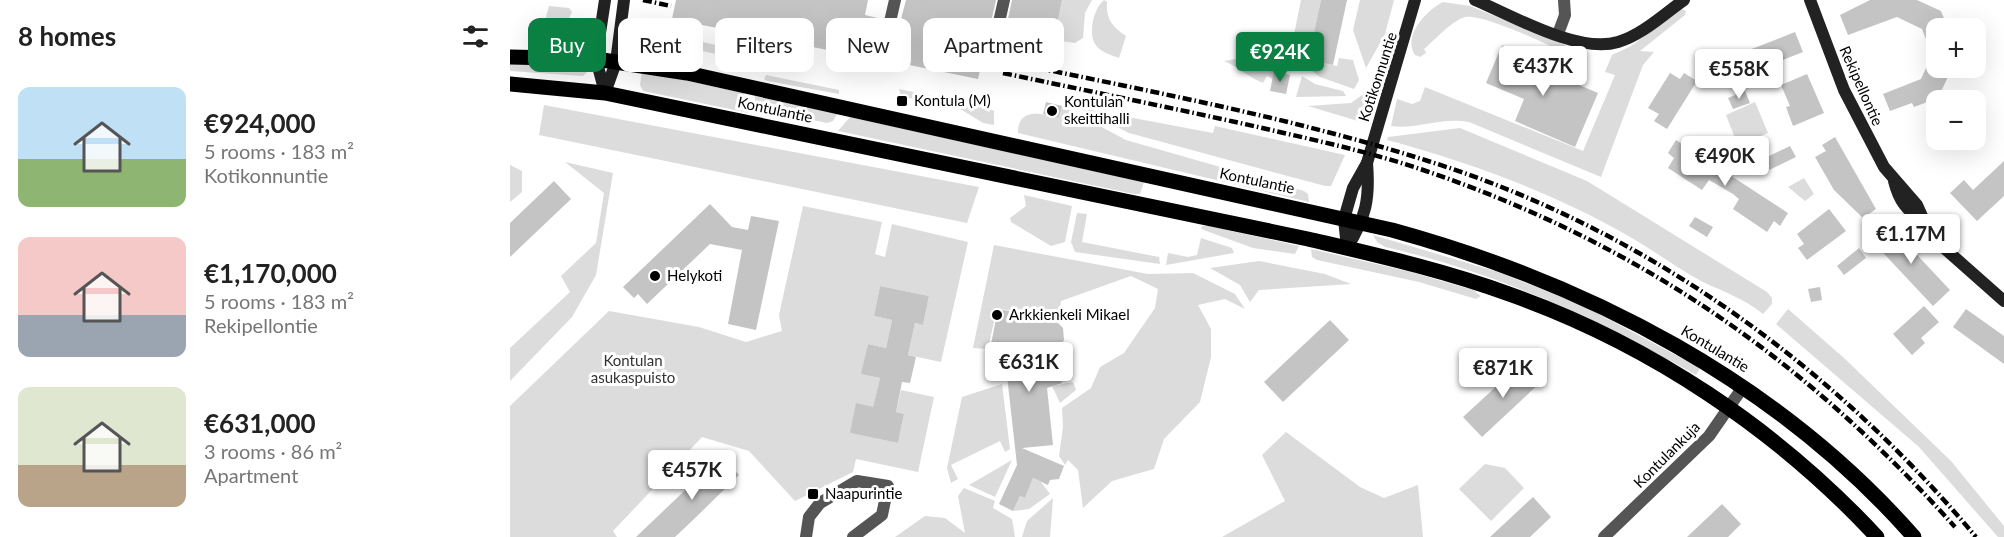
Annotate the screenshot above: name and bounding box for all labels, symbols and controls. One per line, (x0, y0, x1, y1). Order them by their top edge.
chip: Buy (528, 18, 606, 72)
chip: Rent (618, 18, 703, 72)
chip: Filters (715, 18, 814, 72)
chip: New (826, 18, 911, 72)
chip: Apartment (923, 18, 1064, 72)
map controls (1926, 18, 1986, 150)
button: + (1926, 18, 1986, 78)
text: 8 homes (18, 20, 116, 52)
icon: filters (459, 20, 492, 53)
street label: Kotikonnuntie (1354, 30, 1400, 124)
pin: €924K (1238, 32, 1322, 83)
text: €924K (1250, 39, 1310, 63)
street label: Rekipellontie (1836, 43, 1888, 128)
pin: €437K (1501, 46, 1585, 97)
pin: €558K (1697, 49, 1781, 100)
text: €437K (1513, 53, 1573, 77)
text: €558K (1709, 56, 1769, 80)
button: − (1926, 90, 1986, 150)
place label: Kontula (M) (914, 91, 991, 109)
street label: Kontulantie (736, 92, 814, 126)
place label: Kontulan skeittihalli (1064, 92, 1130, 127)
marker: Kontula (M) (895, 94, 909, 108)
marker: Kontulan skeittihalli (1045, 104, 1059, 118)
text: €924,000 (204, 107, 316, 139)
icon: home (66, 111, 138, 183)
pin: €490K (1683, 136, 1767, 187)
text: 5 rooms · 183 m² (204, 139, 354, 163)
text: €490K (1695, 143, 1755, 167)
text: Kotikonnuntie (204, 163, 328, 187)
street label: Kontulantie (1218, 163, 1296, 197)
pin: €1.17M (1862, 214, 1960, 265)
text: €1.17M (1876, 221, 1946, 245)
text: €1,170,000 (204, 257, 337, 289)
icon: home (66, 261, 138, 333)
place label: Helykoti (667, 266, 722, 284)
marker: Helykoti (648, 269, 662, 283)
text: 5 rooms · 183 m² (204, 289, 354, 313)
place label: Arkkienkeli Mikael (1009, 305, 1130, 323)
marker: Arkkienkeli Mikael (990, 308, 1004, 322)
text: Rekipellontie (204, 313, 318, 337)
street label: Kontulantie (1678, 321, 1753, 376)
pin: €631K (987, 342, 1071, 393)
pin: €871K (1461, 348, 1545, 399)
text: €631K (999, 349, 1059, 373)
park label: Kontulan asukaspuisto (591, 351, 675, 386)
text: €871K (1473, 355, 1533, 379)
text: €631,000 (204, 407, 316, 439)
icon: home (66, 411, 138, 483)
street label: Kontulankuja (1629, 417, 1703, 491)
text: 3 rooms · 86 m² (204, 439, 342, 463)
pin: €457K (650, 450, 734, 501)
text: €457K (662, 457, 722, 481)
text: Apartment (204, 463, 298, 487)
place label: Naapurintie (825, 484, 902, 502)
marker: Naapurintie (806, 487, 820, 501)

